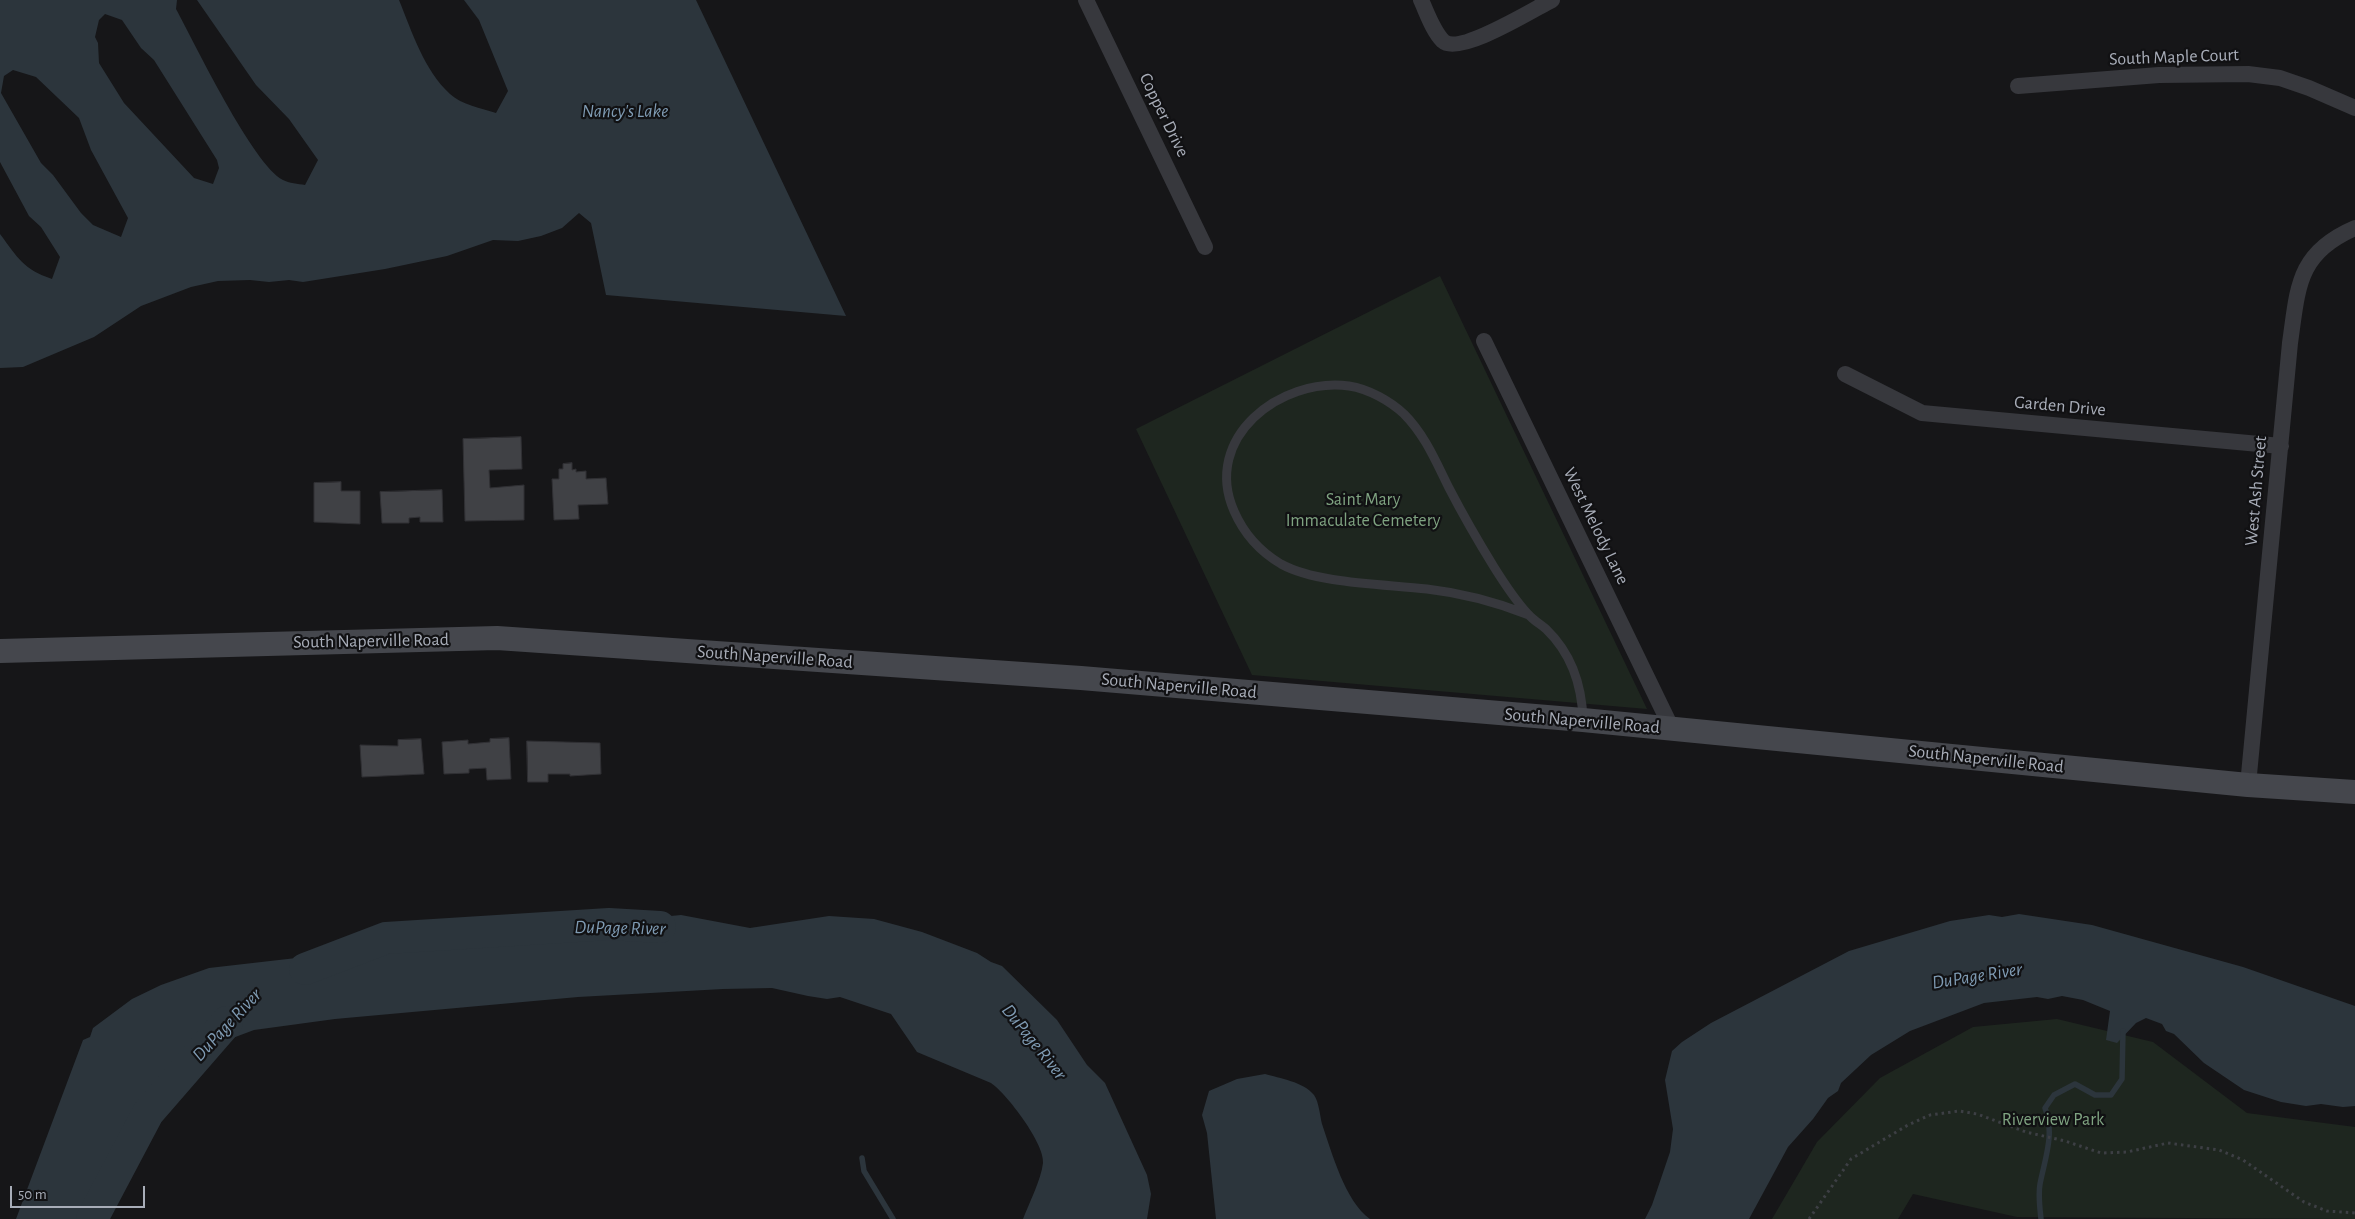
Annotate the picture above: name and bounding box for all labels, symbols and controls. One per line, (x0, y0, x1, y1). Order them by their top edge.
street label: South Maple Court (2109, 44, 2239, 70)
street label: Copper Drive (1134, 70, 1194, 160)
water label: Nancy's Lake (582, 100, 668, 122)
street label: Garden Drive (2013, 391, 2107, 421)
street label: West Ash Street (2240, 435, 2272, 547)
street label: West Melody Lane (1558, 464, 1634, 588)
park label: Saint Mary Immaculate Cemetery (1286, 489, 1440, 532)
street label: South Naperville Road (293, 629, 449, 653)
street label: South Naperville Road (696, 641, 854, 673)
street label: South Naperville Road (1100, 668, 1258, 704)
street label: South Naperville Road (1503, 703, 1661, 739)
street label: South Naperville Road (1907, 740, 2065, 778)
water label: DuPage River (574, 916, 666, 940)
water label: DuPage River (1930, 958, 2024, 994)
water label: DuPage River (188, 984, 266, 1066)
water label: DuPage River (996, 999, 1072, 1085)
park label: Riverview Park (2002, 1109, 2104, 1131)
scale bar (12, 1176, 148, 1208)
text: 50 m (18, 1187, 47, 1202)

